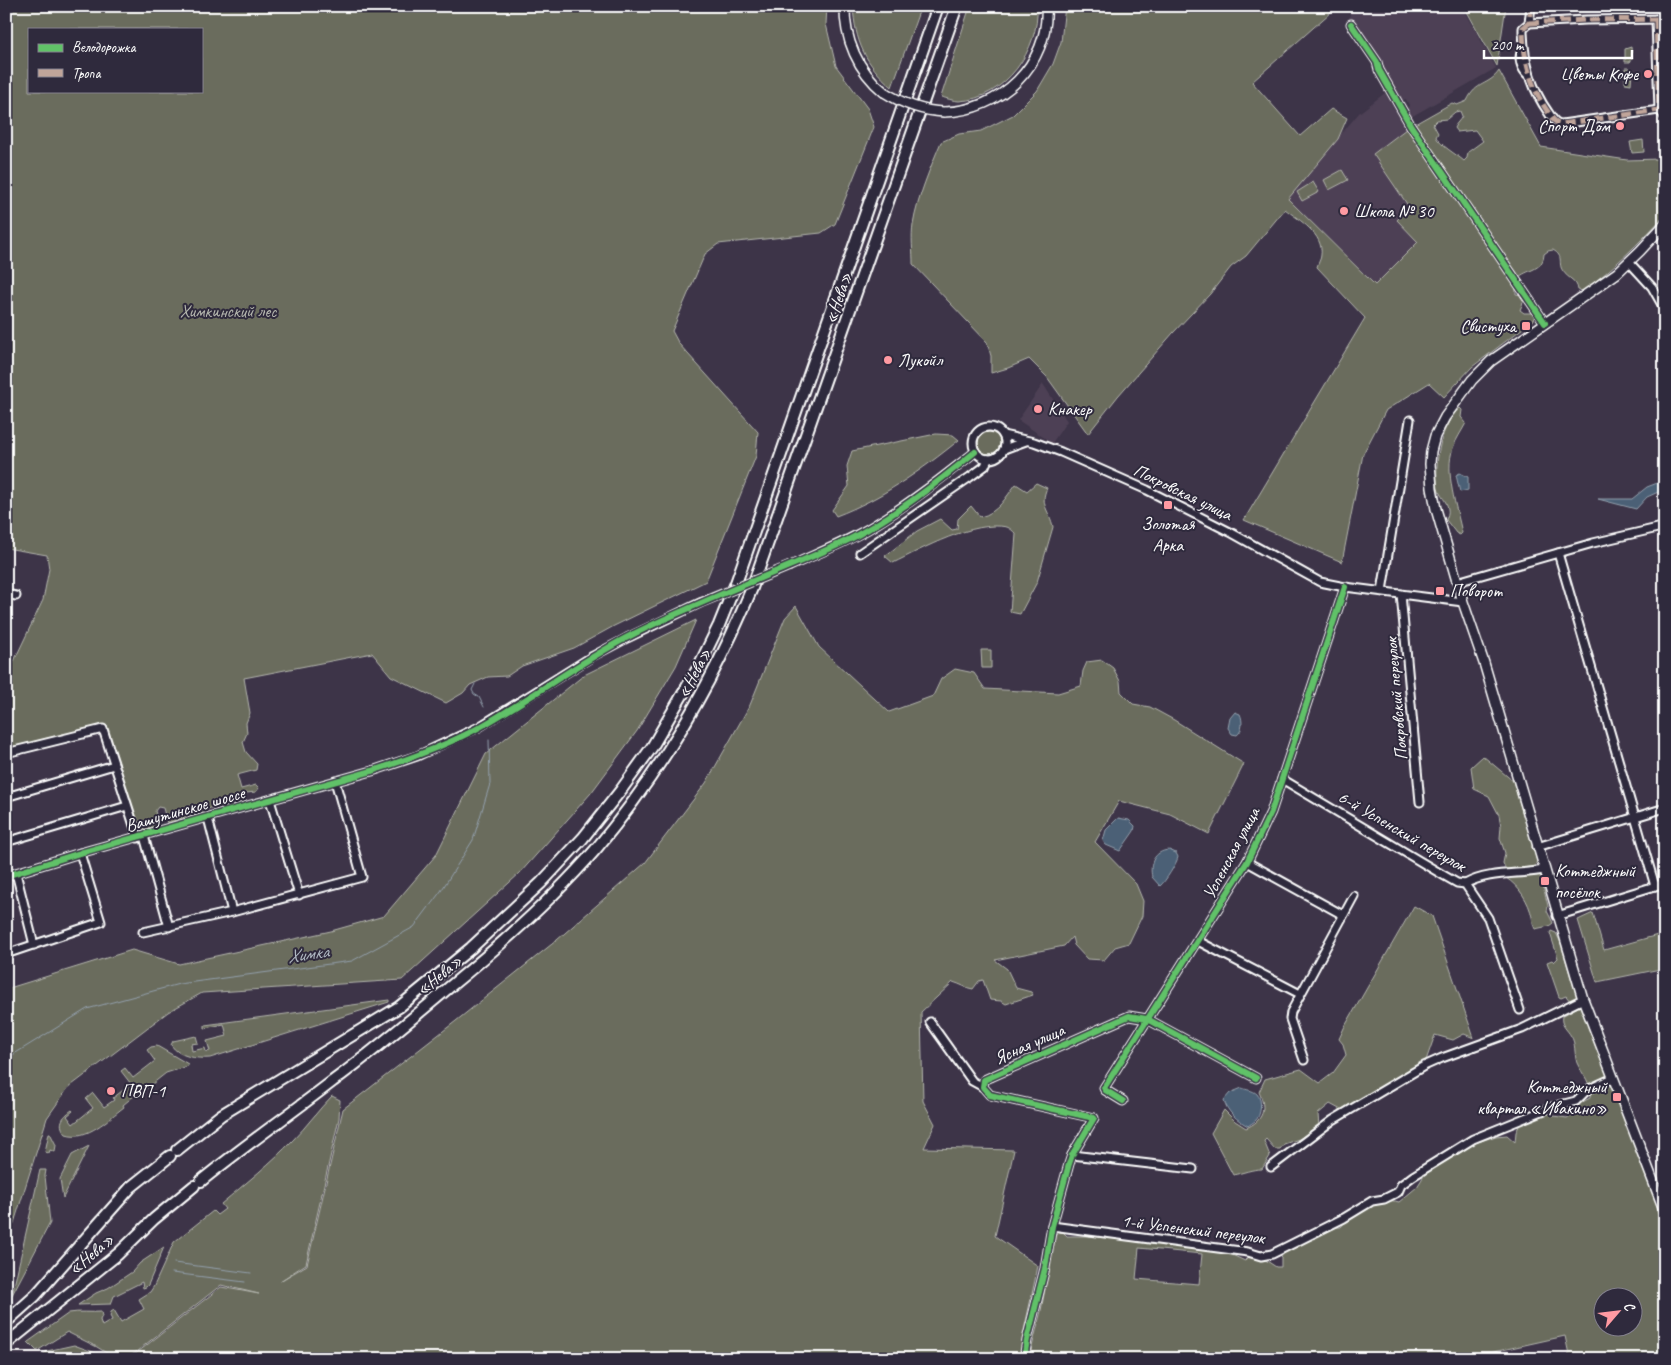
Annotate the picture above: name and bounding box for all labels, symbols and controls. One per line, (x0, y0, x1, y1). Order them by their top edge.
legend (28, 28, 202, 92)
scale bar (1484, 28, 1631, 60)
text: 200 m (1491, 36, 1525, 55)
text: Велодорожка (72, 38, 136, 57)
place label: Цветы Кофе (1560, 63, 1639, 85)
text: Тропа (72, 64, 101, 83)
marker: Цветы Кофе (1642, 68, 1654, 80)
place label: Спорт Дом (1538, 115, 1612, 137)
marker: Спорт Дом (1614, 120, 1626, 132)
place label: Школа № 30 (1354, 200, 1435, 222)
marker: Школа № 30 (1338, 205, 1350, 217)
street label: «Нева» (819, 269, 857, 327)
park label: Химкинский лес (180, 300, 277, 322)
place label: Свистуха (1460, 315, 1518, 337)
marker: Свистуха (1520, 320, 1532, 332)
place label: Лукойл (898, 349, 944, 371)
marker: Лукойл (882, 354, 894, 366)
place label: Кнакер (1048, 398, 1093, 420)
marker: Кнакер (1032, 403, 1044, 415)
street label: Покровская улица (1130, 459, 1237, 526)
marker: Золотая Арка (1162, 499, 1174, 511)
place label: Золотая Арка (1141, 513, 1196, 556)
place label: Поворот (1450, 580, 1503, 602)
marker: Поворот (1434, 585, 1446, 597)
street label: Покровский переулок (1379, 634, 1412, 761)
street label: «Нева» (672, 644, 716, 702)
street label: Вашутинское шоссе (123, 781, 248, 837)
street label: 6-й Успенский переулок (1334, 786, 1472, 878)
street label: Успенская улица (1198, 802, 1265, 902)
place label: Коттеджный посёлок (1555, 860, 1637, 903)
marker: Коттеджный посёлок (1539, 875, 1551, 887)
water label: Химка (286, 939, 332, 969)
street label: «Нева» (411, 950, 467, 1000)
street label: Ясная улица (990, 1018, 1069, 1069)
place label: Коттеджный квартал «Ивакино» (1477, 1076, 1608, 1119)
place label: ПВП-1 (121, 1080, 166, 1102)
marker: ПВП-1 (105, 1085, 117, 1097)
marker: Коттеджный квартал «Ивакино» (1611, 1091, 1623, 1103)
street label: 1-й Успенский переулок (1120, 1209, 1268, 1249)
street label: «Нева» (64, 1228, 119, 1279)
north arrow (1594, 1288, 1644, 1338)
text: С (1620, 1299, 1639, 1315)

